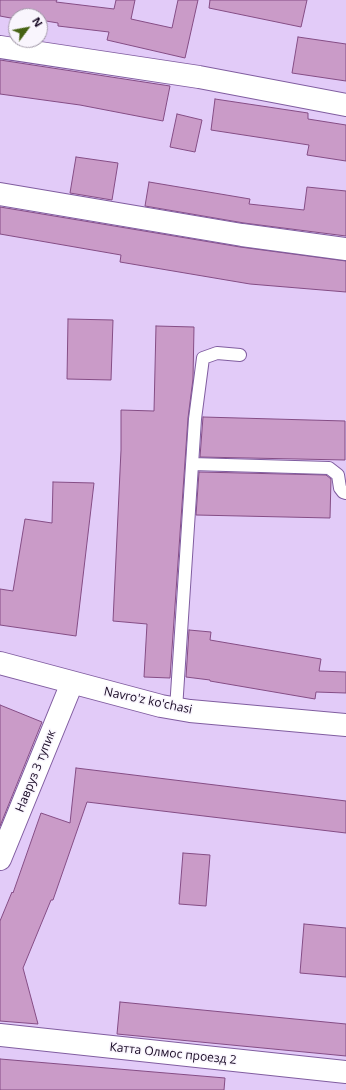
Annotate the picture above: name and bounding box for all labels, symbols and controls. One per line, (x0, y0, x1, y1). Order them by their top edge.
north arrow (8, 8, 48, 48)
text: N (29, 14, 46, 30)
street label: Navro'z ko'chasi (103, 685, 193, 717)
street label: Навруз 3 тупик (13, 728, 59, 814)
street label: Катта Олмос проезд 2 (109, 1040, 237, 1068)

